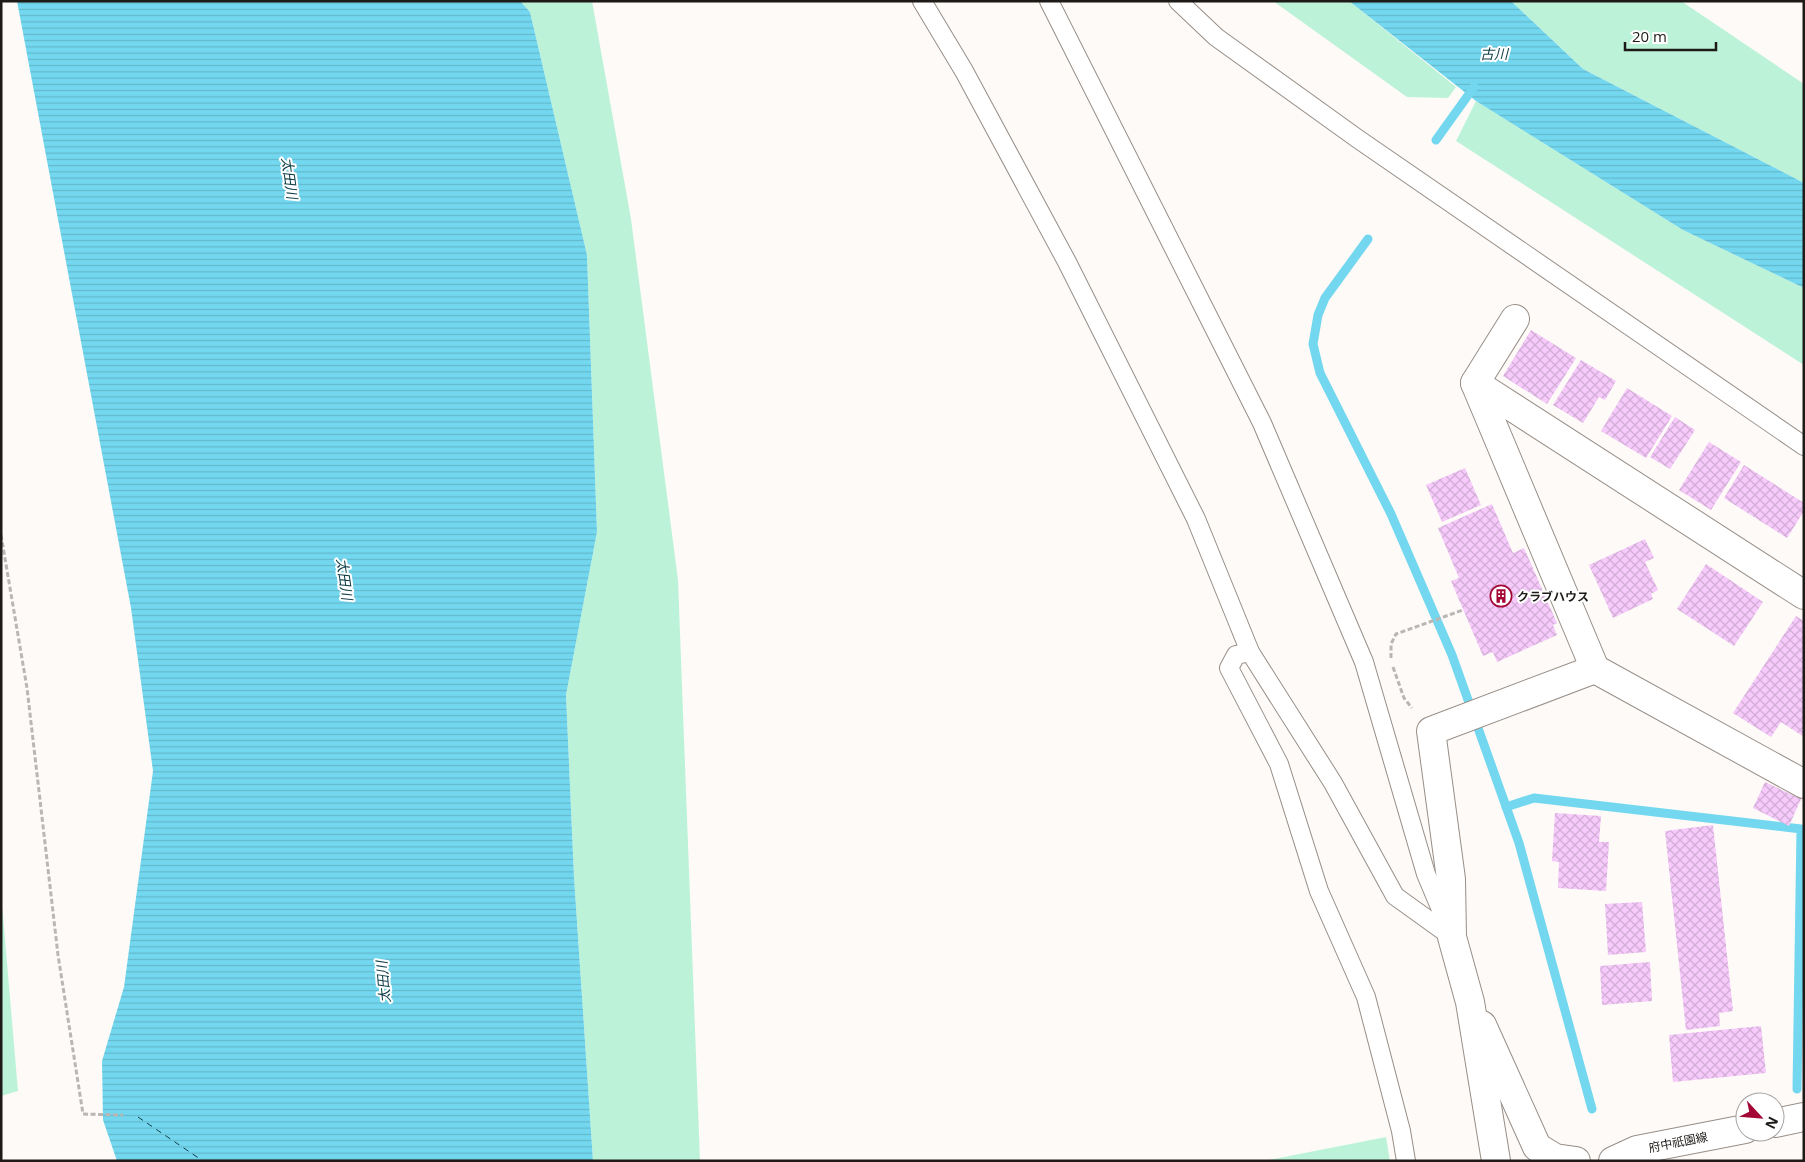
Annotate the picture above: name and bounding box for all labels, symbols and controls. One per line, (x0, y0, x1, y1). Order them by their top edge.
scale bar (1625, 20, 1716, 52)
text: 20 m (1632, 26, 1667, 46)
water label: 古川 (1480, 44, 1510, 63)
water label: 太田川 (278, 156, 303, 202)
water label: 太田川 (333, 557, 358, 603)
building icon: クラブハウス (1489, 584, 1513, 608)
place label: クラブハウス (1517, 588, 1589, 605)
water label: 太田川 (372, 958, 394, 1004)
north arrow (1735, 1092, 1785, 1142)
text: N (1761, 1114, 1783, 1132)
street label: 府中祇園線 (1647, 1128, 1709, 1156)

